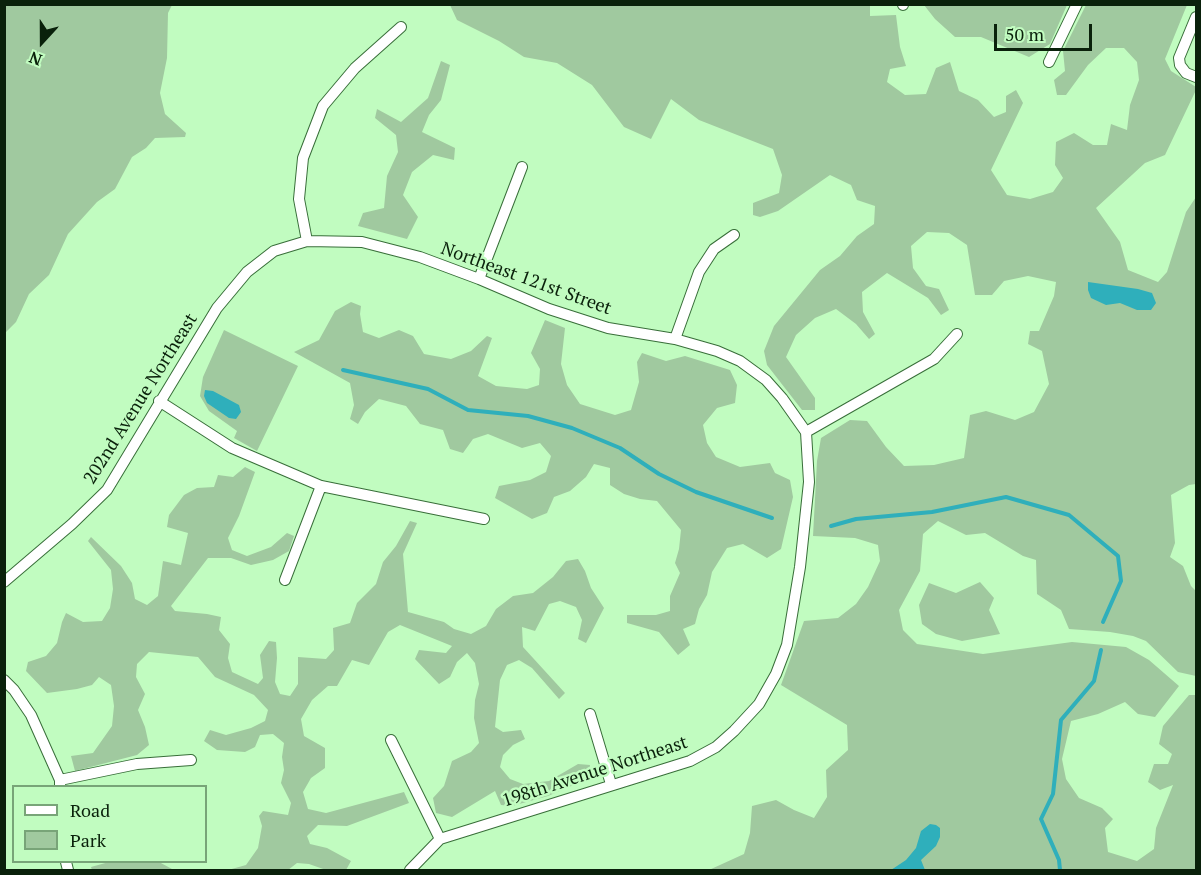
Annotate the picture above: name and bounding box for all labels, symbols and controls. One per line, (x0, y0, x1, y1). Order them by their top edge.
north arrow (12, 12, 72, 72)
scale bar (997, 12, 1094, 50)
text: 50 m (1005, 22, 1044, 46)
text: N (26, 46, 45, 71)
street label: Northeast 121st Street (438, 238, 614, 320)
street label: 202nd Avenue Northeast (80, 310, 202, 488)
street label: 198th Avenue Northeast (500, 732, 690, 812)
legend (12, 785, 207, 863)
text: Road (70, 798, 110, 822)
text: Park (70, 828, 106, 852)

